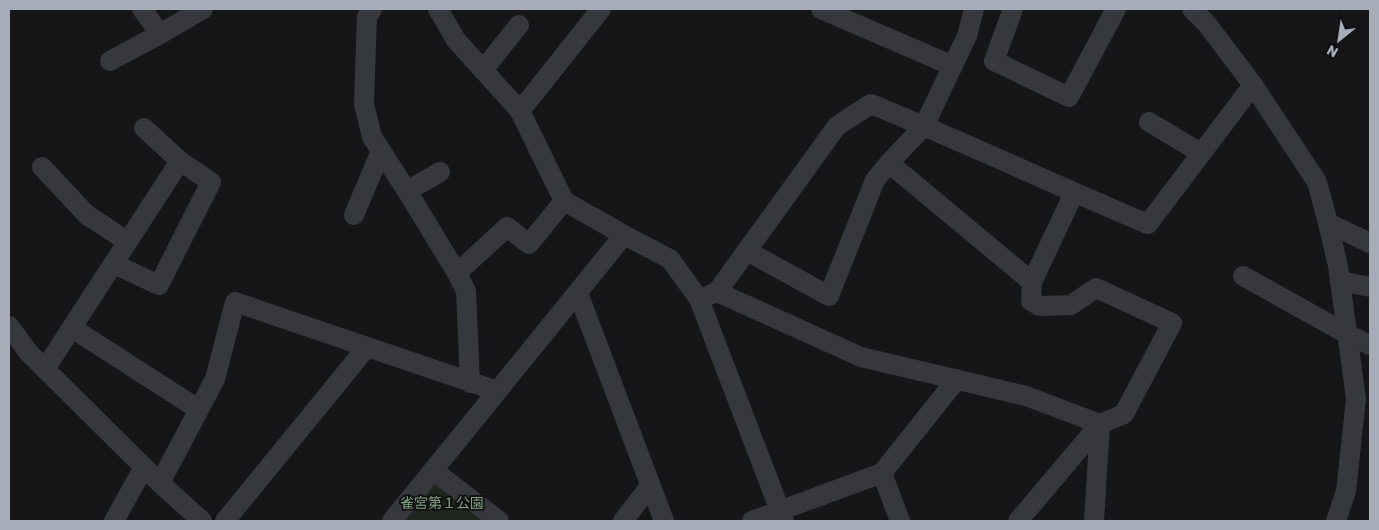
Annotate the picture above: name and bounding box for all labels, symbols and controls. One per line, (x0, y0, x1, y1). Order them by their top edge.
north arrow (1314, 15, 1364, 65)
text: N (1324, 41, 1341, 61)
park label: 雀宮第１公園 (400, 495, 484, 512)

